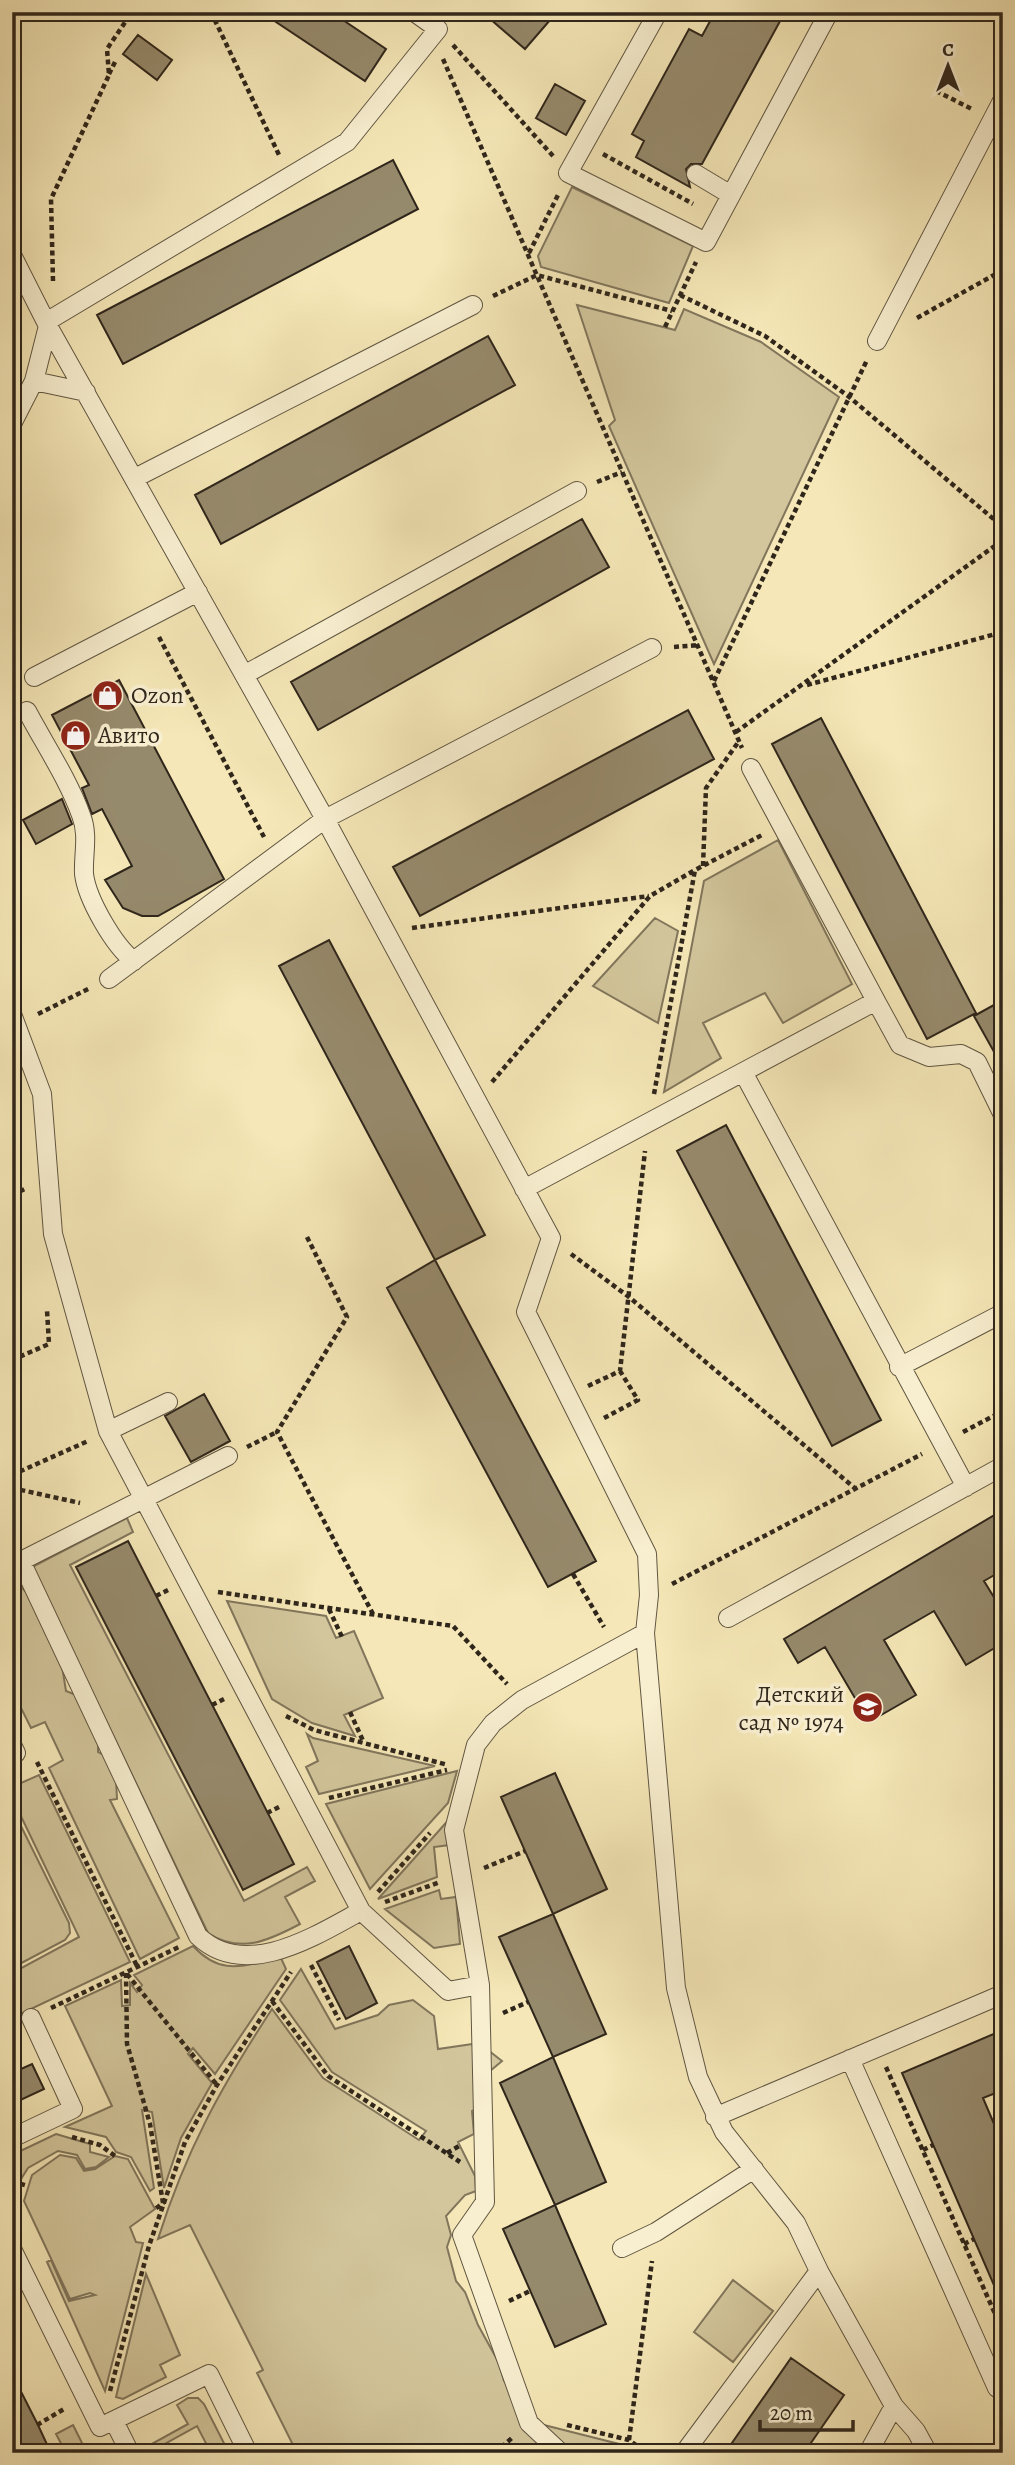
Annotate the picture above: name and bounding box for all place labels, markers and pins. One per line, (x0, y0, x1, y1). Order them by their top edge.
shop icon: Ozon (91, 678, 125, 712)
place label: Ozon (131, 679, 184, 711)
shop icon: Авито (58, 718, 92, 752)
place label: Авито (97, 719, 160, 751)
place label: Детский сад № 1974 (739, 1678, 844, 1738)
school or university icon: Детский сад № 1974 (850, 1691, 884, 1725)

